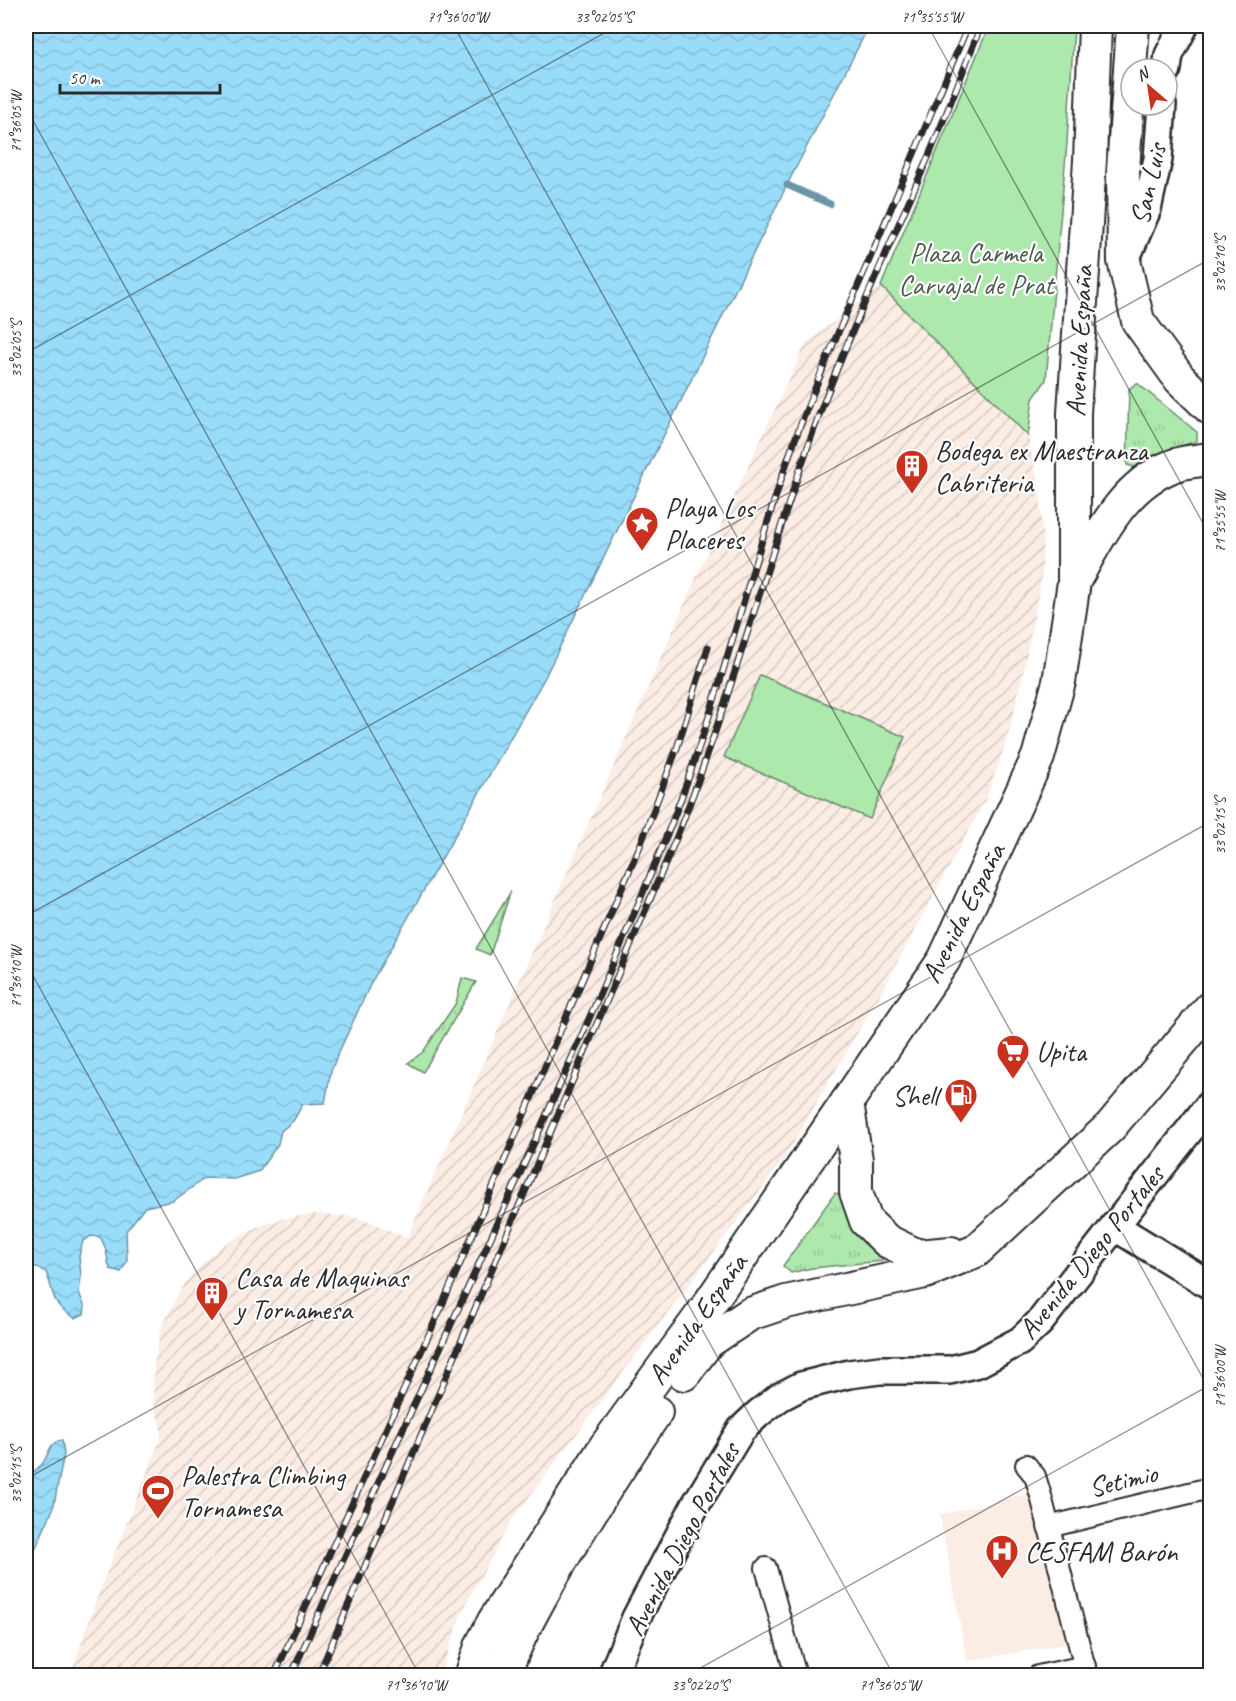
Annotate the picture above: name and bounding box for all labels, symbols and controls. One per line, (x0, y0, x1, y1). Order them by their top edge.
text: 71°36'00"W (428, 8, 492, 27)
text: 33°02'05"S (575, 8, 635, 27)
text: 71°35'55"W (902, 8, 966, 27)
scale bar (60, 57, 220, 95)
north arrow (1119, 57, 1179, 117)
text: N (1133, 62, 1154, 86)
text: 50 m (69, 67, 102, 89)
text: 71°36'05"W (7, 88, 26, 152)
street label: San Luis (1122, 138, 1175, 228)
text: 33°02'10"S (1211, 233, 1230, 293)
park label: Plaza Carmela Carvajal de Prat (898, 235, 1056, 302)
street label: Avenida España (1058, 263, 1101, 418)
text: 33°02'05"S (7, 318, 26, 378)
place label: Bodega ex Maestranza Cabriteria (935, 433, 1149, 500)
building icon: Bodega ex Maestranza Cabriteria (894, 448, 930, 495)
text: 71°35'55"W (1211, 488, 1230, 552)
place label: Playa Los Placeres (665, 490, 757, 557)
place icon: Playa Los Placeres (624, 505, 660, 552)
text: 33°02'15"S (1211, 795, 1230, 855)
street label: Avenida España (913, 836, 1014, 988)
text: 71°36'10"W (7, 943, 26, 1007)
supermarket icon: Upita (995, 1033, 1031, 1080)
place label: Upita (1036, 1034, 1088, 1069)
fuel station icon: Shell (943, 1077, 979, 1124)
place label: Shell (892, 1078, 943, 1113)
street label: Avenida Diego Portales (1010, 1156, 1173, 1346)
street label: Avenida España (639, 1246, 756, 1391)
place label: Casa de Maquinas y Tornamesa (233, 1260, 410, 1327)
building icon: Casa de Maquinas y Tornamesa (194, 1275, 230, 1322)
text: 71°36'00"W (1211, 1343, 1230, 1407)
street label: Avenida Diego Portales (616, 1434, 749, 1641)
text: 33°02'15"S (7, 1444, 26, 1504)
street label: Setimio (1085, 1455, 1163, 1505)
place label: Palestra Climbing Tornamesa (181, 1458, 347, 1525)
sports icon: Palestra Climbing Tornamesa (140, 1473, 176, 1520)
hospital icon: CESFAM Barón (984, 1533, 1020, 1580)
place label: CESFAM Barón (1025, 1534, 1179, 1569)
text: 71°36'10"W (386, 1676, 450, 1695)
text: 33°02'20"S (671, 1676, 731, 1695)
text: 71°36'05"W (860, 1676, 924, 1695)

